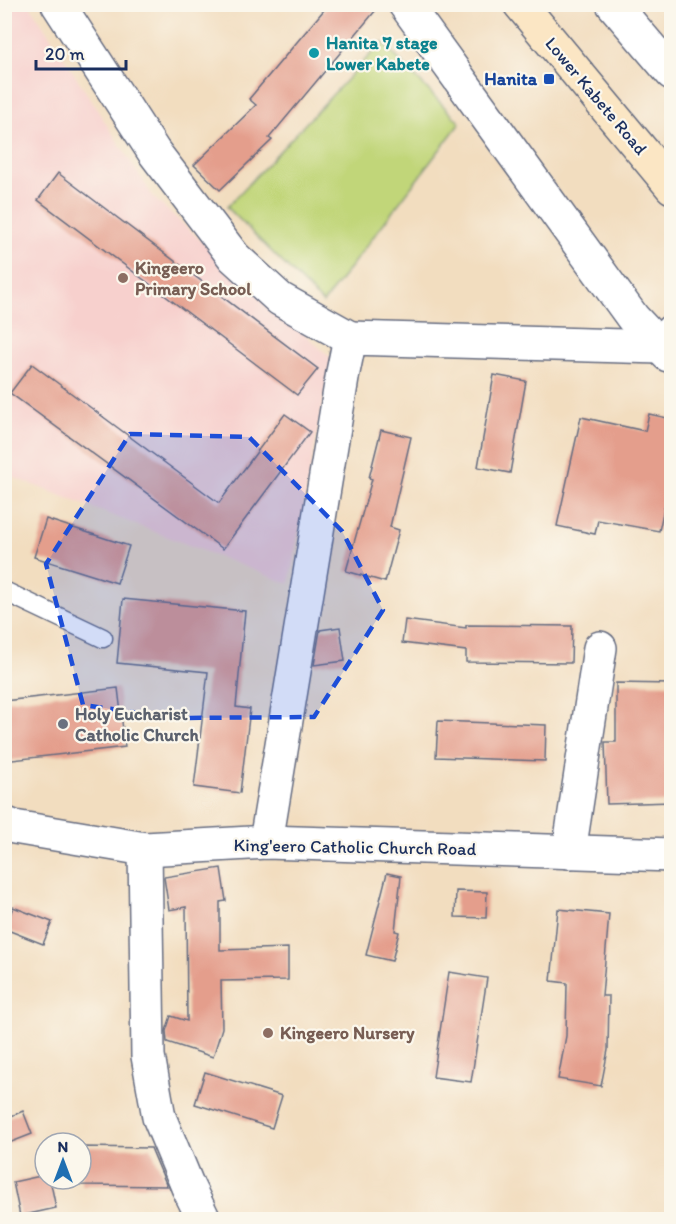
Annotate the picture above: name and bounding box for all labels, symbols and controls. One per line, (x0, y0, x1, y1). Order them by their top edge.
place label: Hanita 7 stage Lower Kabete (326, 32, 438, 75)
scale bar (36, 33, 126, 71)
street label: Lower Kabete Road (540, 33, 652, 160)
text: 20 m (45, 43, 85, 65)
marker: Hanita 7 stage Lower Kabete (307, 46, 321, 60)
place label: Hanita (484, 68, 538, 90)
marker: Hanita (542, 72, 556, 86)
place label: Kingeero Primary School (135, 257, 252, 300)
marker: Kingeero Primary School (116, 271, 130, 285)
place label: Holy Eucharist Catholic Church (75, 703, 199, 746)
marker: Holy Eucharist Catholic Church (56, 717, 70, 731)
street label: King'eero Catholic Church Road (233, 834, 477, 860)
place label: Kingeero Nursery (280, 1022, 415, 1044)
marker: Kingeero Nursery (261, 1026, 275, 1040)
north arrow (33, 1131, 93, 1191)
text: N (58, 1137, 68, 1156)

